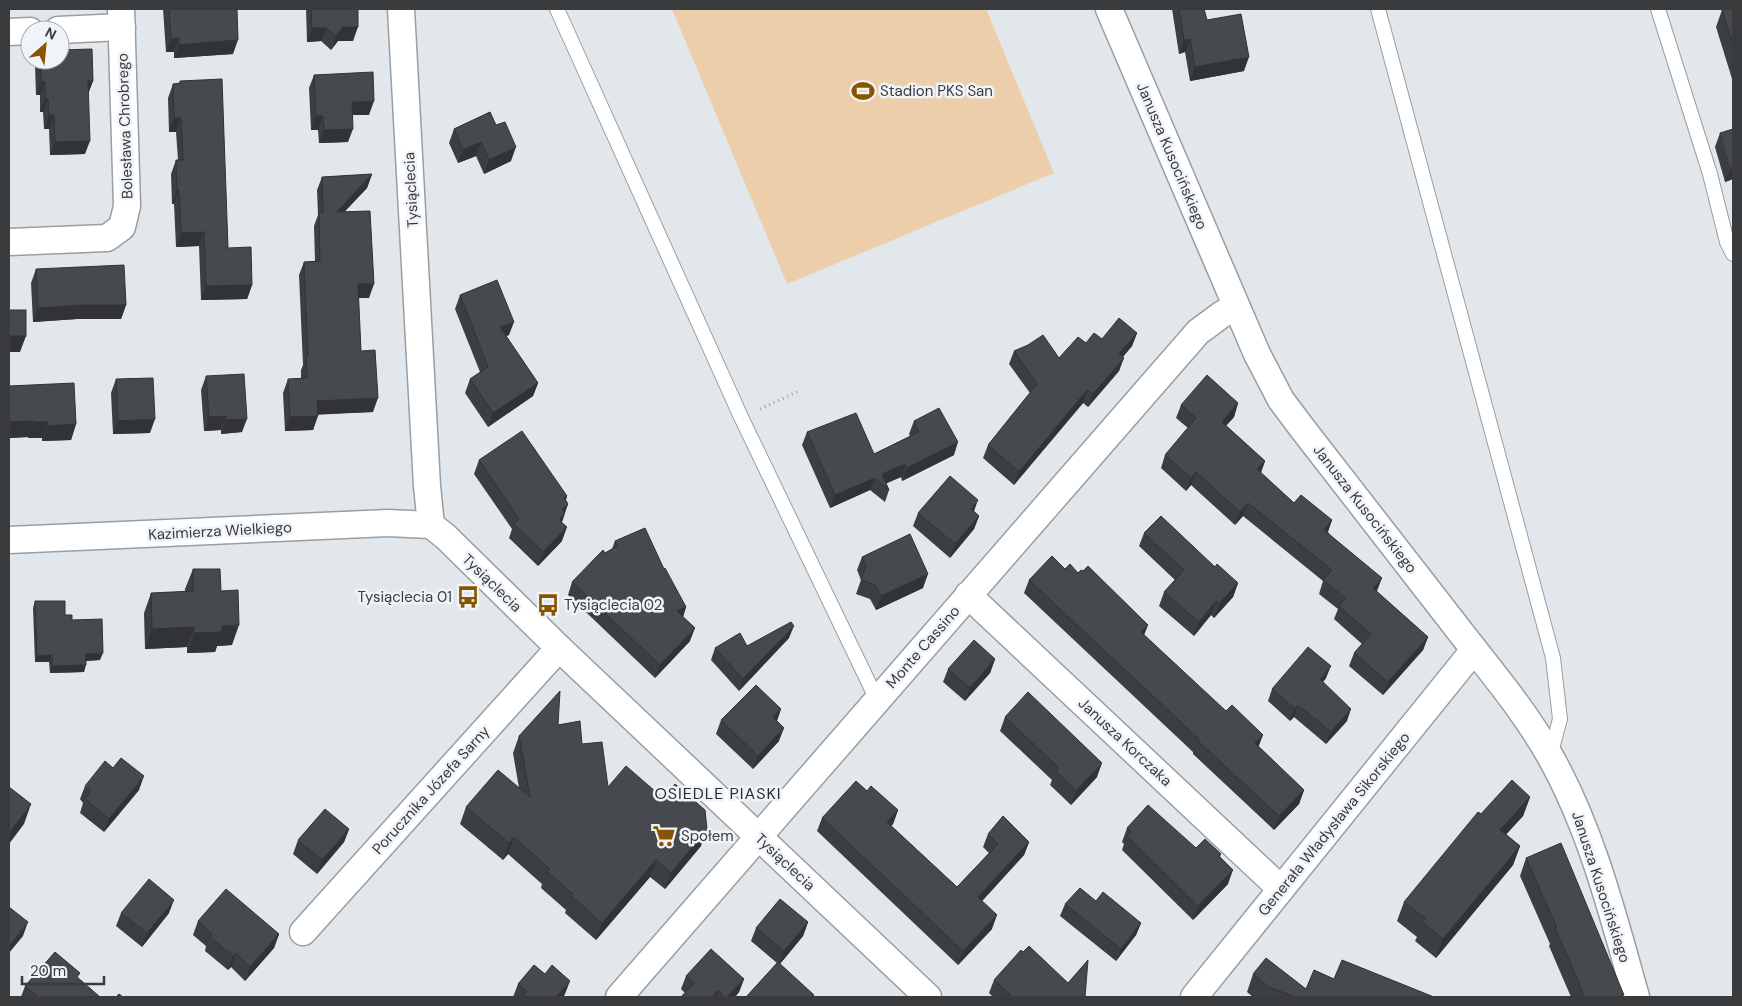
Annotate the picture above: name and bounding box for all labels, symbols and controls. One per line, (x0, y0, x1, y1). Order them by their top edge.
north arrow (20, 20, 70, 70)
text: N (42, 23, 60, 44)
street label: Bolesława Chrobrego (112, 53, 138, 199)
sports icon: Stadion PKS San (850, 78, 876, 104)
street label: Janusza Kusocińskiego (1132, 79, 1212, 233)
place label: Stadion PKS San (880, 81, 993, 101)
street label: Tysiąclecia (399, 152, 423, 228)
street label: Janusza Kusocińskiego (1309, 441, 1422, 577)
street label: Kazimierza Wielkiego (148, 517, 292, 545)
street label: Tysiąclecia (458, 550, 526, 616)
bus stop icon: Tysiąclecia 01 (455, 584, 481, 610)
place label: Tysiąclecia 01 (357, 587, 452, 607)
bus stop icon: Tysiąclecia 02 (535, 592, 561, 618)
place label: Tysiąclecia 02 (564, 595, 662, 615)
street label: Monte Cassino (882, 601, 965, 693)
street label: Janusza Korczaka (1074, 693, 1176, 791)
street label: Porucznika Józefa Sarny (368, 721, 495, 859)
street label: Generała Władysława Sikorskiego (1254, 728, 1414, 920)
district label: OSIEDLE PIASKI (654, 783, 782, 804)
street label: Janusza Kusocińskiego (1567, 809, 1635, 965)
supermarket icon: Społem (651, 823, 677, 849)
place label: Społem (681, 826, 734, 846)
street label: Tysiąclecia (751, 829, 819, 895)
scale bar (22, 954, 105, 986)
text: 20 m (30, 961, 66, 981)

